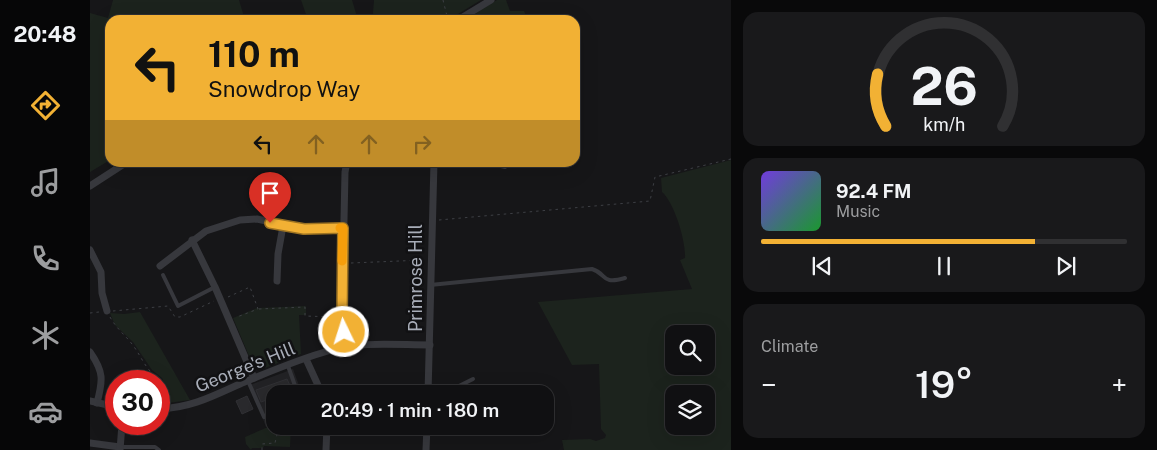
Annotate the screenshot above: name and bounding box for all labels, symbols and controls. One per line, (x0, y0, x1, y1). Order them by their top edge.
text: 20:48 (13, 21, 77, 47)
text: 110 m (208, 34, 300, 75)
icon: left (125, 35, 190, 100)
text: 26 (910, 56, 978, 117)
text: Snowdrop Way (208, 76, 360, 102)
icon: directions (28, 88, 63, 123)
text: km/h (923, 114, 965, 135)
icon: left (249, 130, 277, 158)
icon: ahead (302, 130, 330, 158)
icon: ahead (355, 130, 383, 158)
icon: right (408, 130, 436, 158)
icon: music (28, 165, 63, 200)
pin (249, 172, 291, 223)
icon: arrive (256, 179, 284, 207)
text: 92.4 FM (836, 180, 912, 202)
text: Music (836, 202, 880, 221)
street label: Primrose Hill (405, 224, 426, 332)
icon: phone (28, 241, 63, 276)
icon: previous (808, 252, 836, 280)
icon: pause (930, 252, 958, 280)
icon: next (1052, 252, 1080, 280)
position arrow (317, 305, 369, 357)
icon: climate (28, 318, 63, 353)
map controls (665, 325, 715, 435)
button: search (665, 325, 715, 375)
street label: George's Hill (192, 337, 298, 397)
text: Climate (761, 337, 818, 356)
text: 19° (915, 362, 973, 407)
text: − (761, 368, 777, 401)
text: + (1111, 368, 1127, 401)
speed limit sign: 30 (105, 370, 170, 435)
button: layers (665, 385, 715, 435)
icon: car (28, 394, 63, 429)
text: 20:49 · 1 min · 180 m (321, 399, 499, 421)

